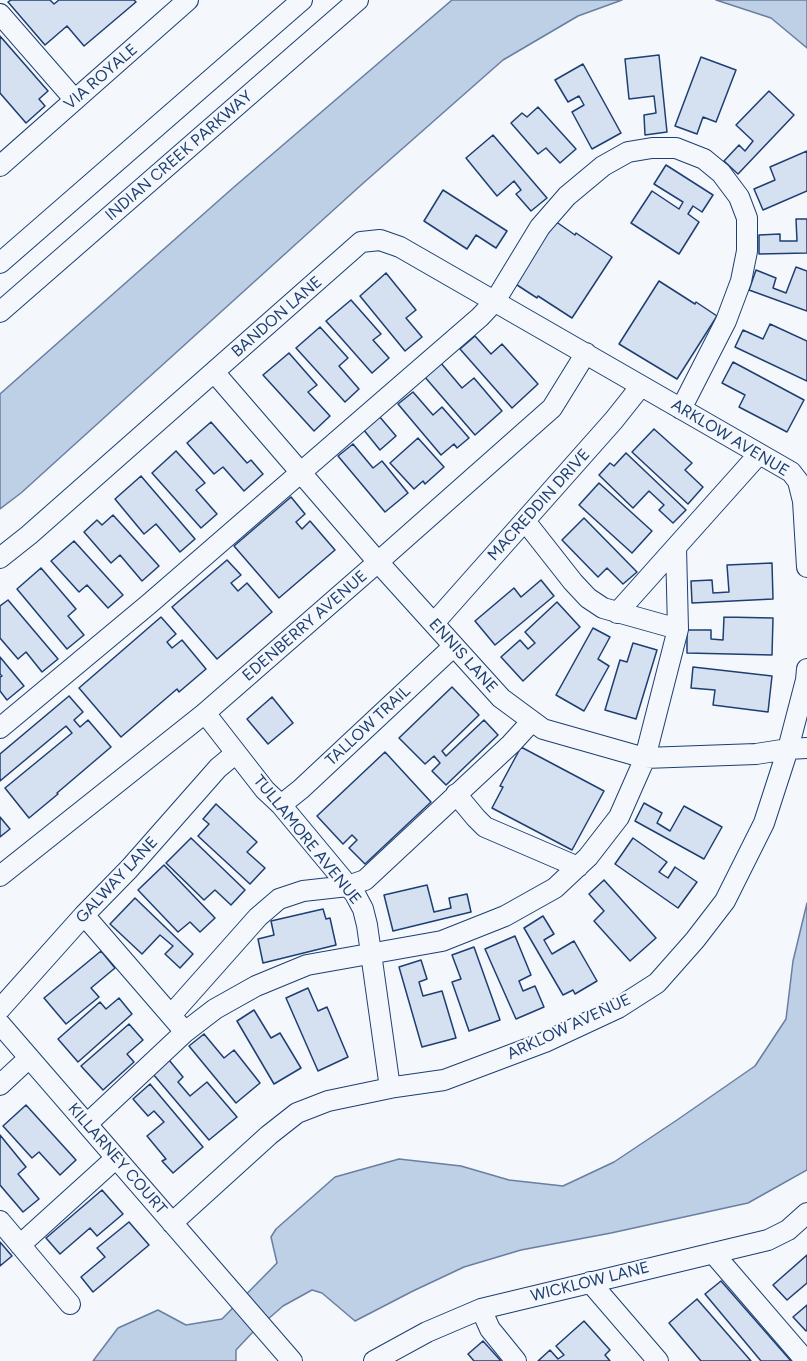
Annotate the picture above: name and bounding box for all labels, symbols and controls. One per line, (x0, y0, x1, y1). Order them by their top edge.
street label: VIA ROYALE (60, 40, 142, 114)
street label: INDIAN CREEK PARKWAY (102, 87, 256, 225)
street label: BANDON LANE (228, 272, 326, 362)
street label: ARKLOW AVENUE (668, 395, 792, 481)
street label: MACREDDIN DRIVE (484, 445, 594, 565)
street label: EDENBERRY AVENUE (239, 567, 371, 685)
street label: ENNIS LANE (425, 615, 501, 697)
street label: TALLOW TRAIL (322, 682, 414, 770)
street label: TULLAMORE AVENUE (249, 771, 365, 909)
street label: GALWAY LANE (72, 833, 162, 927)
street label: ARKLOW AVENUE (504, 990, 634, 1064)
street label: KILLARNEY COURT (63, 1099, 171, 1219)
street label: WICKLOW LANE (529, 1258, 651, 1306)

